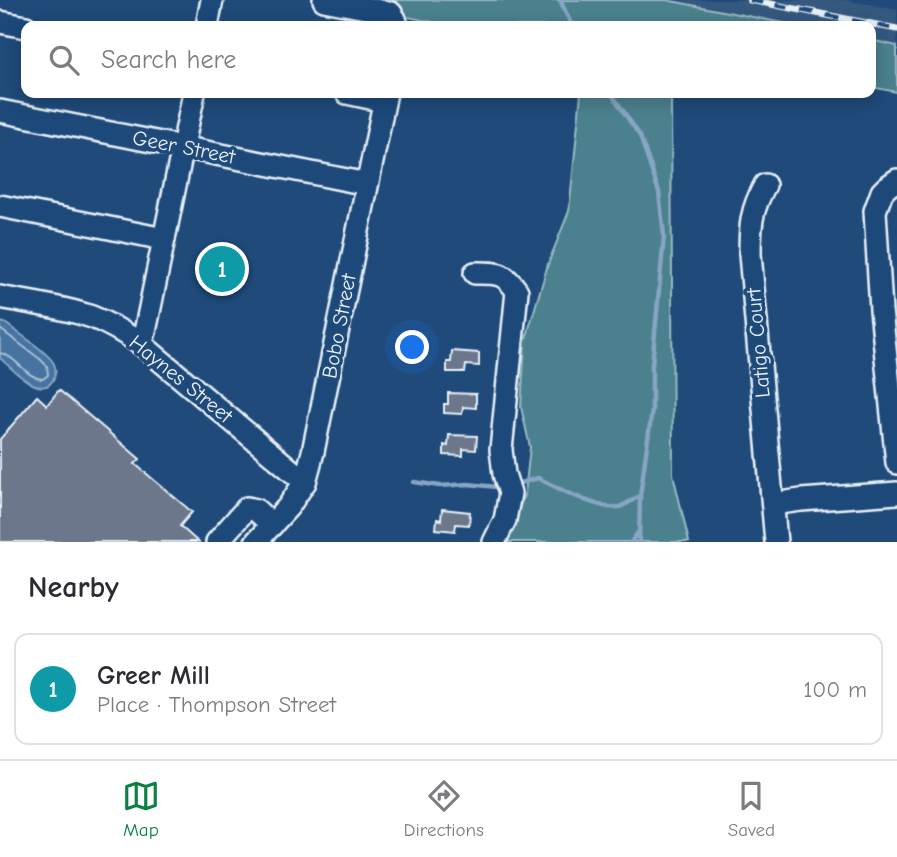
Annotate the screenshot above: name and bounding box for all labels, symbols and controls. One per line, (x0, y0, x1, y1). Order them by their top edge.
search box (21, 21, 876, 98)
icon: search (45, 41, 83, 79)
text: Search here (101, 45, 236, 75)
street label: Geer Street (131, 125, 238, 169)
pin: 1 (199, 243, 245, 295)
street label: Bobo Street (317, 271, 361, 380)
street label: Latigo Court (741, 286, 775, 399)
street label: Haynes Street (125, 330, 238, 429)
your location (395, 330, 429, 364)
text: Nearby (28, 570, 119, 605)
text: Greer Mill (97, 661, 210, 691)
text: 1 (48, 676, 58, 703)
text: 100 m (803, 676, 867, 703)
text: Place · Thompson Street (97, 691, 336, 718)
tab: Map (122, 777, 160, 841)
tab: Directions (404, 777, 484, 841)
tab: Saved (728, 777, 775, 841)

